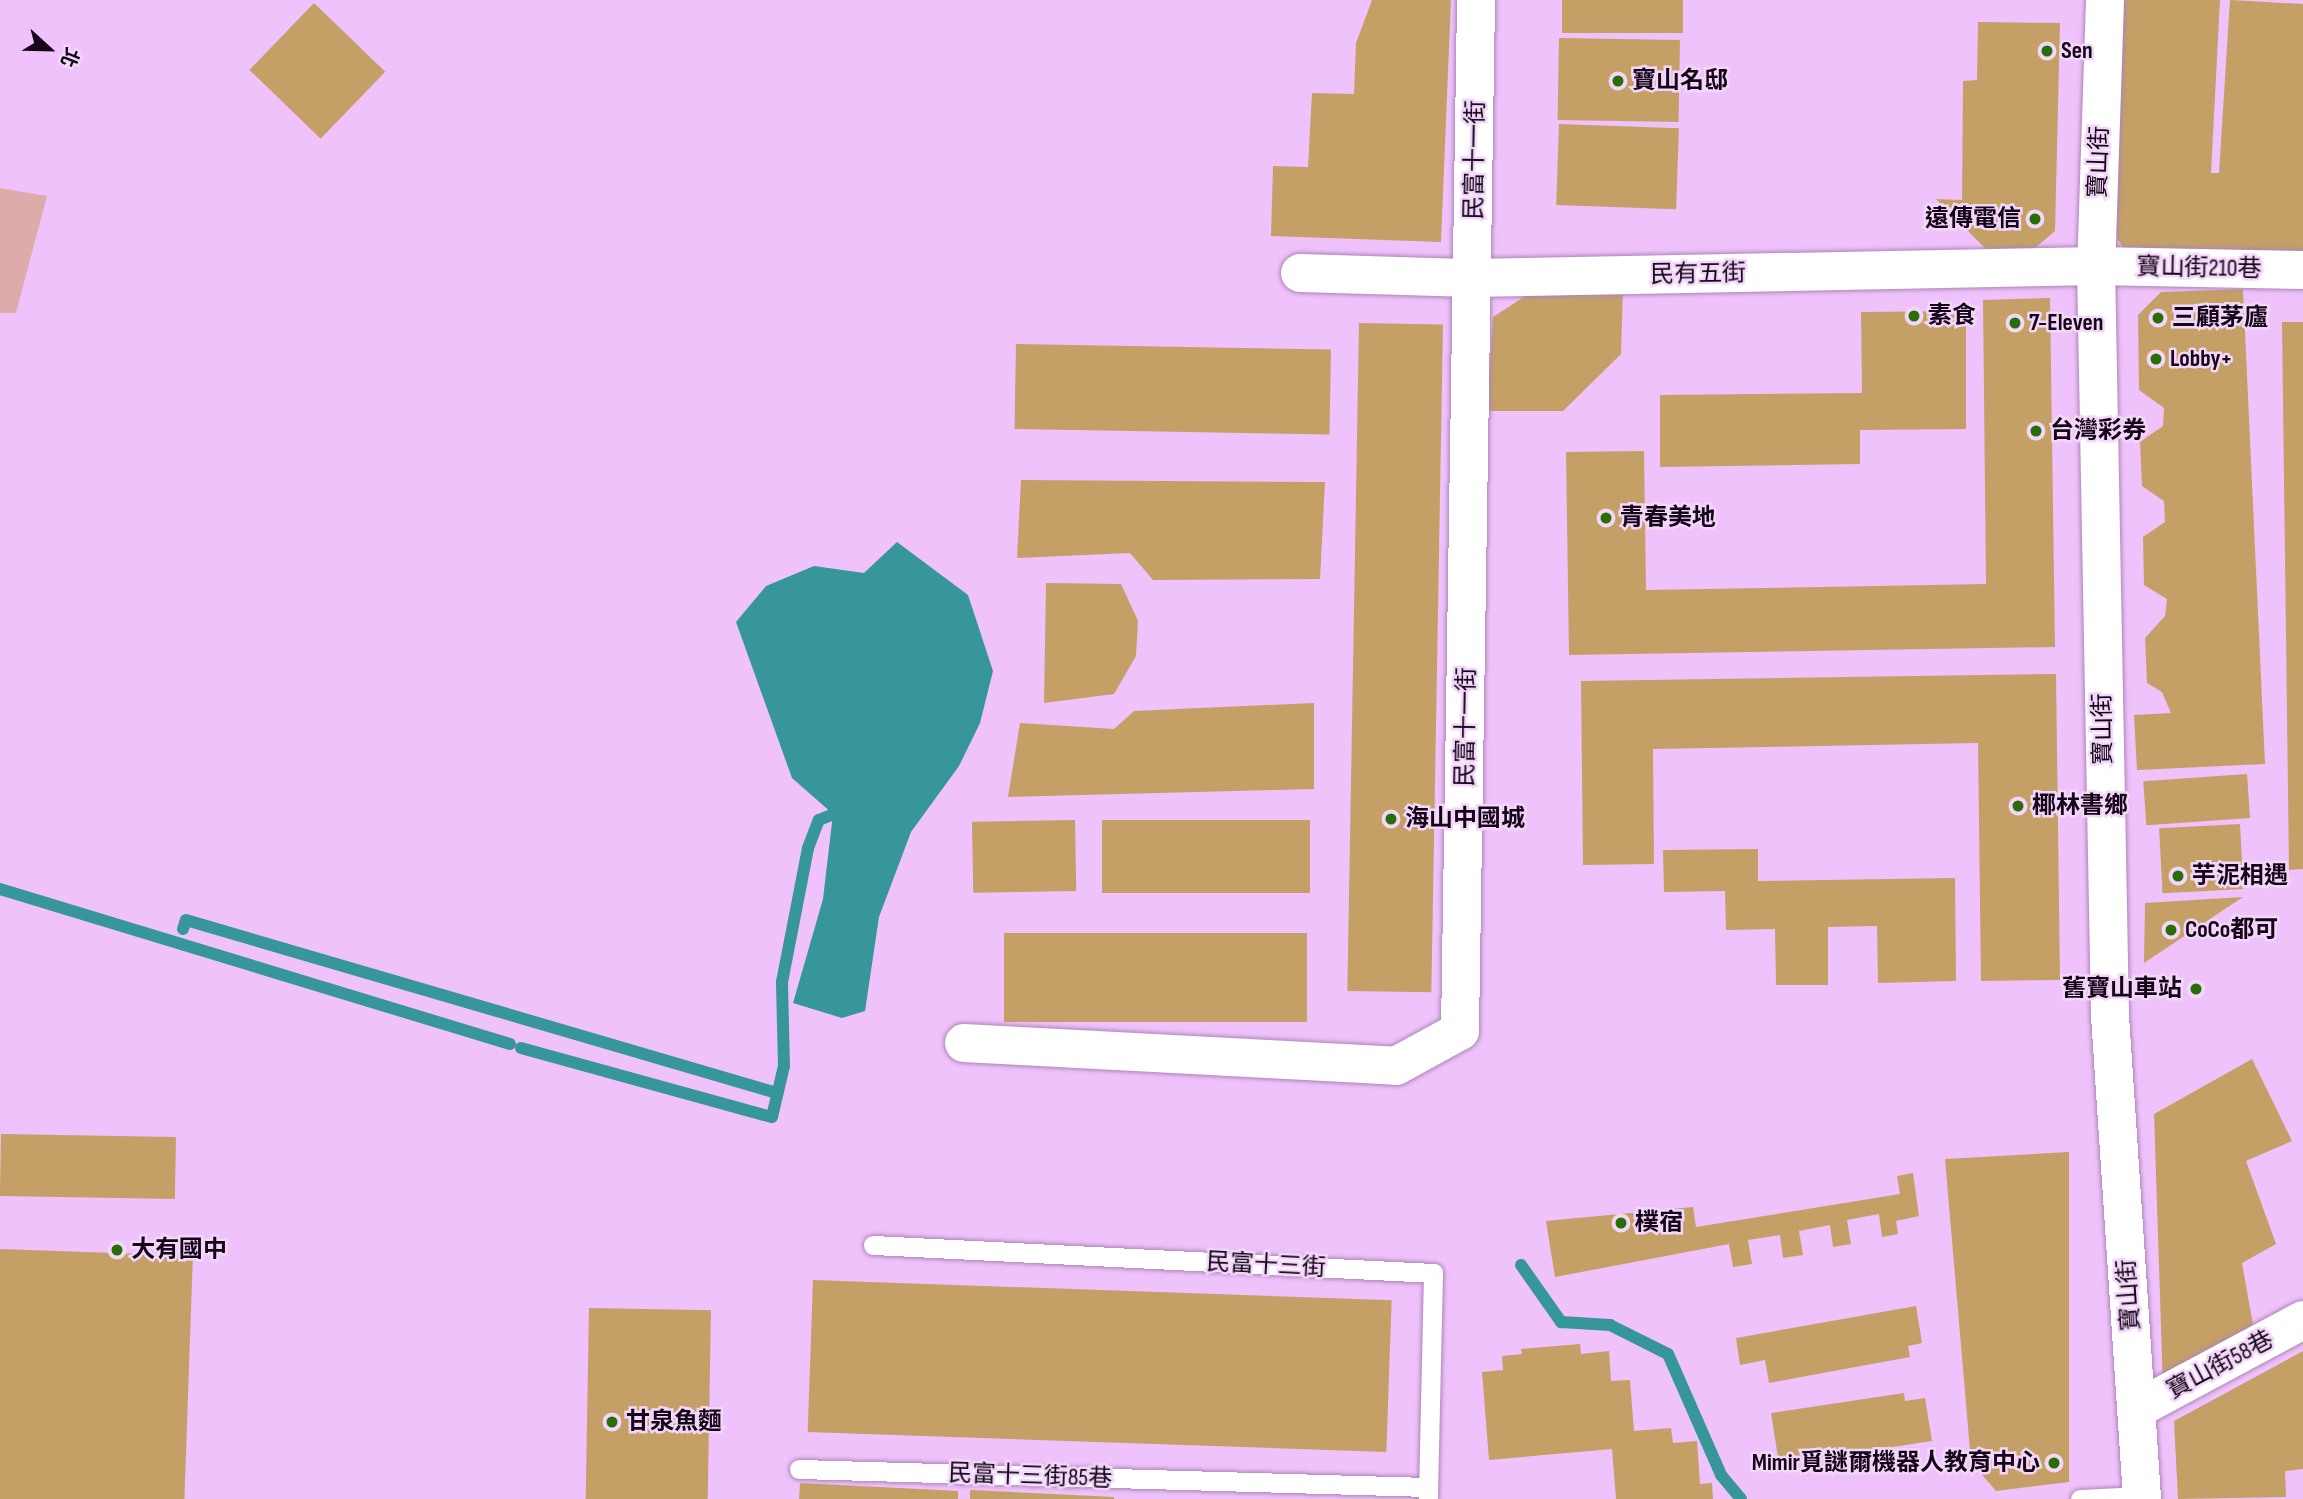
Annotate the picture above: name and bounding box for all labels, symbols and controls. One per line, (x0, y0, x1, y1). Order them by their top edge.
north arrow (14, 14, 84, 84)
place label: Sen (2061, 37, 2093, 65)
marker: Sen (2039, 43, 2055, 59)
text: 北 (55, 44, 83, 70)
place label: 寶山名邸 (1632, 67, 1728, 95)
marker: 寶山名邸 (1610, 73, 1626, 89)
street label: 民富十一街 (1460, 100, 1490, 220)
street label: 寶山街 (2083, 126, 2115, 198)
place label: 遠傳電信 (1925, 205, 2021, 233)
marker: 遠傳電信 (2027, 211, 2043, 227)
street label: 寶山街210巷 (2136, 253, 2262, 283)
street label: 民有五街 (1650, 259, 1746, 289)
place label: 素食 (1928, 302, 1976, 330)
place label: 三顧茅廬 (2172, 304, 2268, 332)
marker: 素食 (1906, 308, 1922, 324)
place label: 7-Eleven (2029, 309, 2103, 337)
marker: 三顧茅廬 (2150, 310, 2166, 326)
marker: 7-Eleven (2007, 315, 2023, 331)
place label: Lobby+ (2170, 345, 2232, 373)
marker: Lobby+ (2148, 351, 2164, 367)
place label: 台灣彩券 (2050, 417, 2146, 445)
marker: 台灣彩券 (2028, 423, 2044, 439)
place label: 青春美地 (1620, 504, 1716, 532)
marker: 青春美地 (1598, 510, 1614, 526)
street label: 民富十一街 (1451, 667, 1481, 787)
street label: 寶山街 (2088, 693, 2118, 765)
place label: 椰林書鄉 (2032, 792, 2128, 820)
marker: 椰林書鄉 (2010, 798, 2026, 814)
place label: 海山中國城 (1405, 805, 1525, 833)
marker: 海山中國城 (1383, 811, 1399, 827)
place label: 芋泥相遇 (2192, 862, 2288, 890)
marker: 芋泥相遇 (2170, 868, 2186, 884)
place label: CoCo都可 (2185, 916, 2278, 944)
marker: CoCo都可 (2163, 922, 2179, 938)
place label: 舊寶山車站 (2062, 975, 2182, 1003)
marker: 舊寶山車站 (2188, 981, 2204, 997)
place label: 樸宿 (1635, 1209, 1683, 1237)
marker: 樸宿 (1613, 1215, 1629, 1231)
place label: 大有國中 (131, 1236, 227, 1264)
marker: 大有國中 (109, 1242, 125, 1258)
street label: 民富十三街 (1205, 1247, 1327, 1283)
street label: 寶山街 (2112, 1258, 2146, 1332)
street label: 寶山街58巷 (2162, 1325, 2278, 1405)
place label: 甘泉魚麵 (626, 1408, 722, 1436)
marker: 甘泉魚麵 (604, 1414, 620, 1430)
place label: Mimir覓謎爾機器人教育中心 (1752, 1449, 2040, 1477)
marker: Mimir覓謎爾機器人教育中心 (2046, 1455, 2062, 1471)
street label: 民富十三街85巷 (947, 1459, 1113, 1493)

